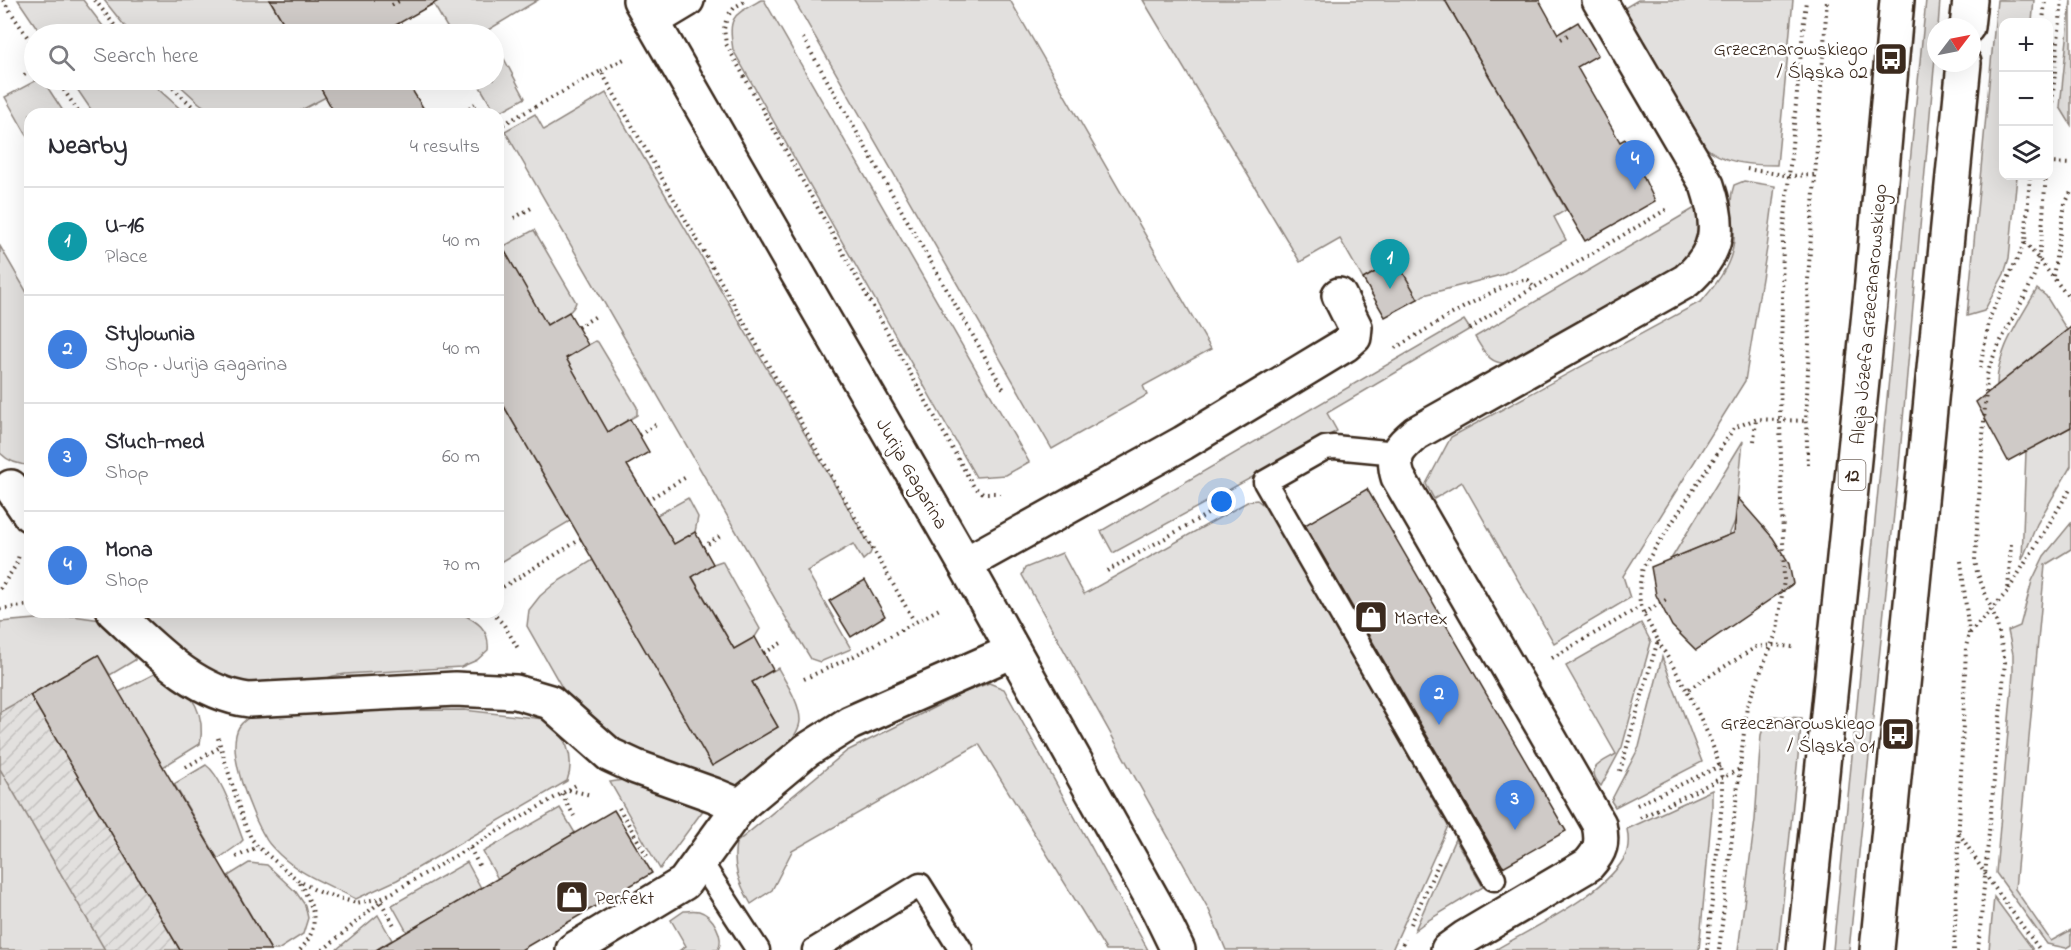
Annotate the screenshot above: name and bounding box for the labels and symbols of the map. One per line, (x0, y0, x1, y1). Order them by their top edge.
north arrow (1927, 18, 1981, 72)
place label: Grzecznarowskiego / Śląska 02 (1713, 36, 1868, 88)
bus stop icon: Grzecznarowskiego / Śląska 02 (1873, 41, 1909, 77)
pin: 4 (1616, 140, 1654, 190)
street label: Aleja Józefa Grzecznarowskiego (1845, 183, 1897, 446)
pin: 1 (1370, 240, 1410, 289)
street label: Jurija Gagarina (866, 413, 954, 536)
road number: 12 (1838, 460, 1866, 490)
your location (1207, 487, 1236, 516)
shop icon: Martex (1353, 599, 1389, 635)
place label: Martex (1394, 605, 1448, 634)
pin: 2 (1420, 676, 1458, 725)
place label: Grzecznarowskiego / Śląska 01 (1720, 710, 1875, 762)
bus stop icon: Grzecznarowskiego / Śląska 01 (1880, 716, 1916, 752)
pin: 3 (1496, 780, 1534, 830)
shop icon: Perfekt (554, 879, 590, 915)
place label: Perfekt (595, 885, 655, 914)

